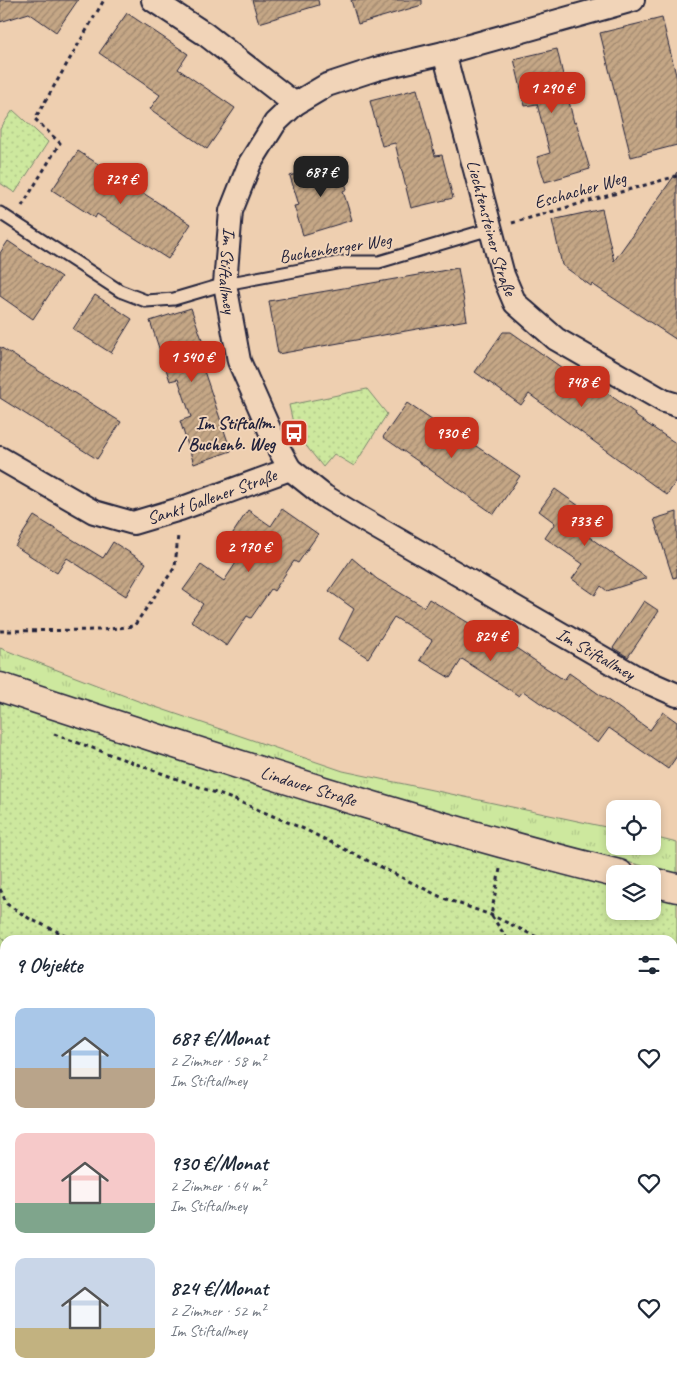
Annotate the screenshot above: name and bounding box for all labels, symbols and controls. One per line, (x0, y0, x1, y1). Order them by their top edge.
pin: 1 290 € (506, 72, 598, 114)
text: 1 290 € (530, 78, 574, 98)
pin: 687 € (286, 156, 356, 198)
street label: Liechtensteiner Straße (462, 158, 522, 300)
pin: 729 € (86, 162, 156, 205)
text: 687 € (305, 162, 337, 182)
street label: Eschacher Weg (532, 166, 630, 214)
text: 729 € (105, 169, 137, 189)
street label: Im Stiftallmey (214, 226, 241, 317)
street label: Buchenberger Weg (277, 228, 394, 268)
pin: 1 540 € (146, 340, 238, 383)
text: 1 540 € (170, 347, 214, 367)
pin: 748 € (547, 366, 617, 408)
text: 748 € (566, 372, 598, 392)
place label: Im Stiftallm. / Buchenb. Weg (178, 412, 276, 455)
pin: 930 € (417, 416, 487, 459)
bus stop icon: Im Stiftallm. / Buchenb. Weg (279, 418, 309, 448)
text: 930 € (436, 423, 468, 443)
street label: Sankt Gallener Straße (144, 463, 281, 529)
pin: 733 € (550, 504, 620, 547)
text: 733 € (569, 511, 601, 531)
pin: 2 170 € (203, 530, 295, 573)
text: 2 170 € (227, 537, 271, 557)
pin: 824 € (456, 620, 526, 662)
street label: Im Stiftallmey (553, 623, 640, 686)
text: 824 € (475, 626, 507, 646)
street label: Lindauer Straße (258, 761, 360, 812)
map controls (606, 800, 661, 920)
button: locate (606, 800, 661, 855)
button: layers (606, 865, 661, 920)
icon: filters (635, 951, 663, 979)
text: 9 Objekte (15, 952, 83, 978)
text: 687 €/Monat (170, 1025, 268, 1051)
icon: home (55, 1028, 115, 1088)
icon: heart (635, 1044, 663, 1072)
text: 2 Zimmer · 58 m² (170, 1051, 265, 1071)
text: Im Stiftallmey (170, 1071, 247, 1091)
text: 930 €/Monat (170, 1150, 268, 1176)
icon: home (55, 1153, 115, 1213)
icon: heart (635, 1169, 663, 1197)
text: 2 Zimmer · 64 m² (170, 1176, 265, 1196)
text: Im Stiftallmey (170, 1196, 247, 1216)
text: 824 €/Monat (170, 1275, 268, 1301)
icon: home (55, 1278, 115, 1338)
icon: heart (635, 1294, 663, 1322)
text: 2 Zimmer · 52 m² (170, 1301, 265, 1321)
text: Im Stiftallmey (170, 1321, 247, 1341)

